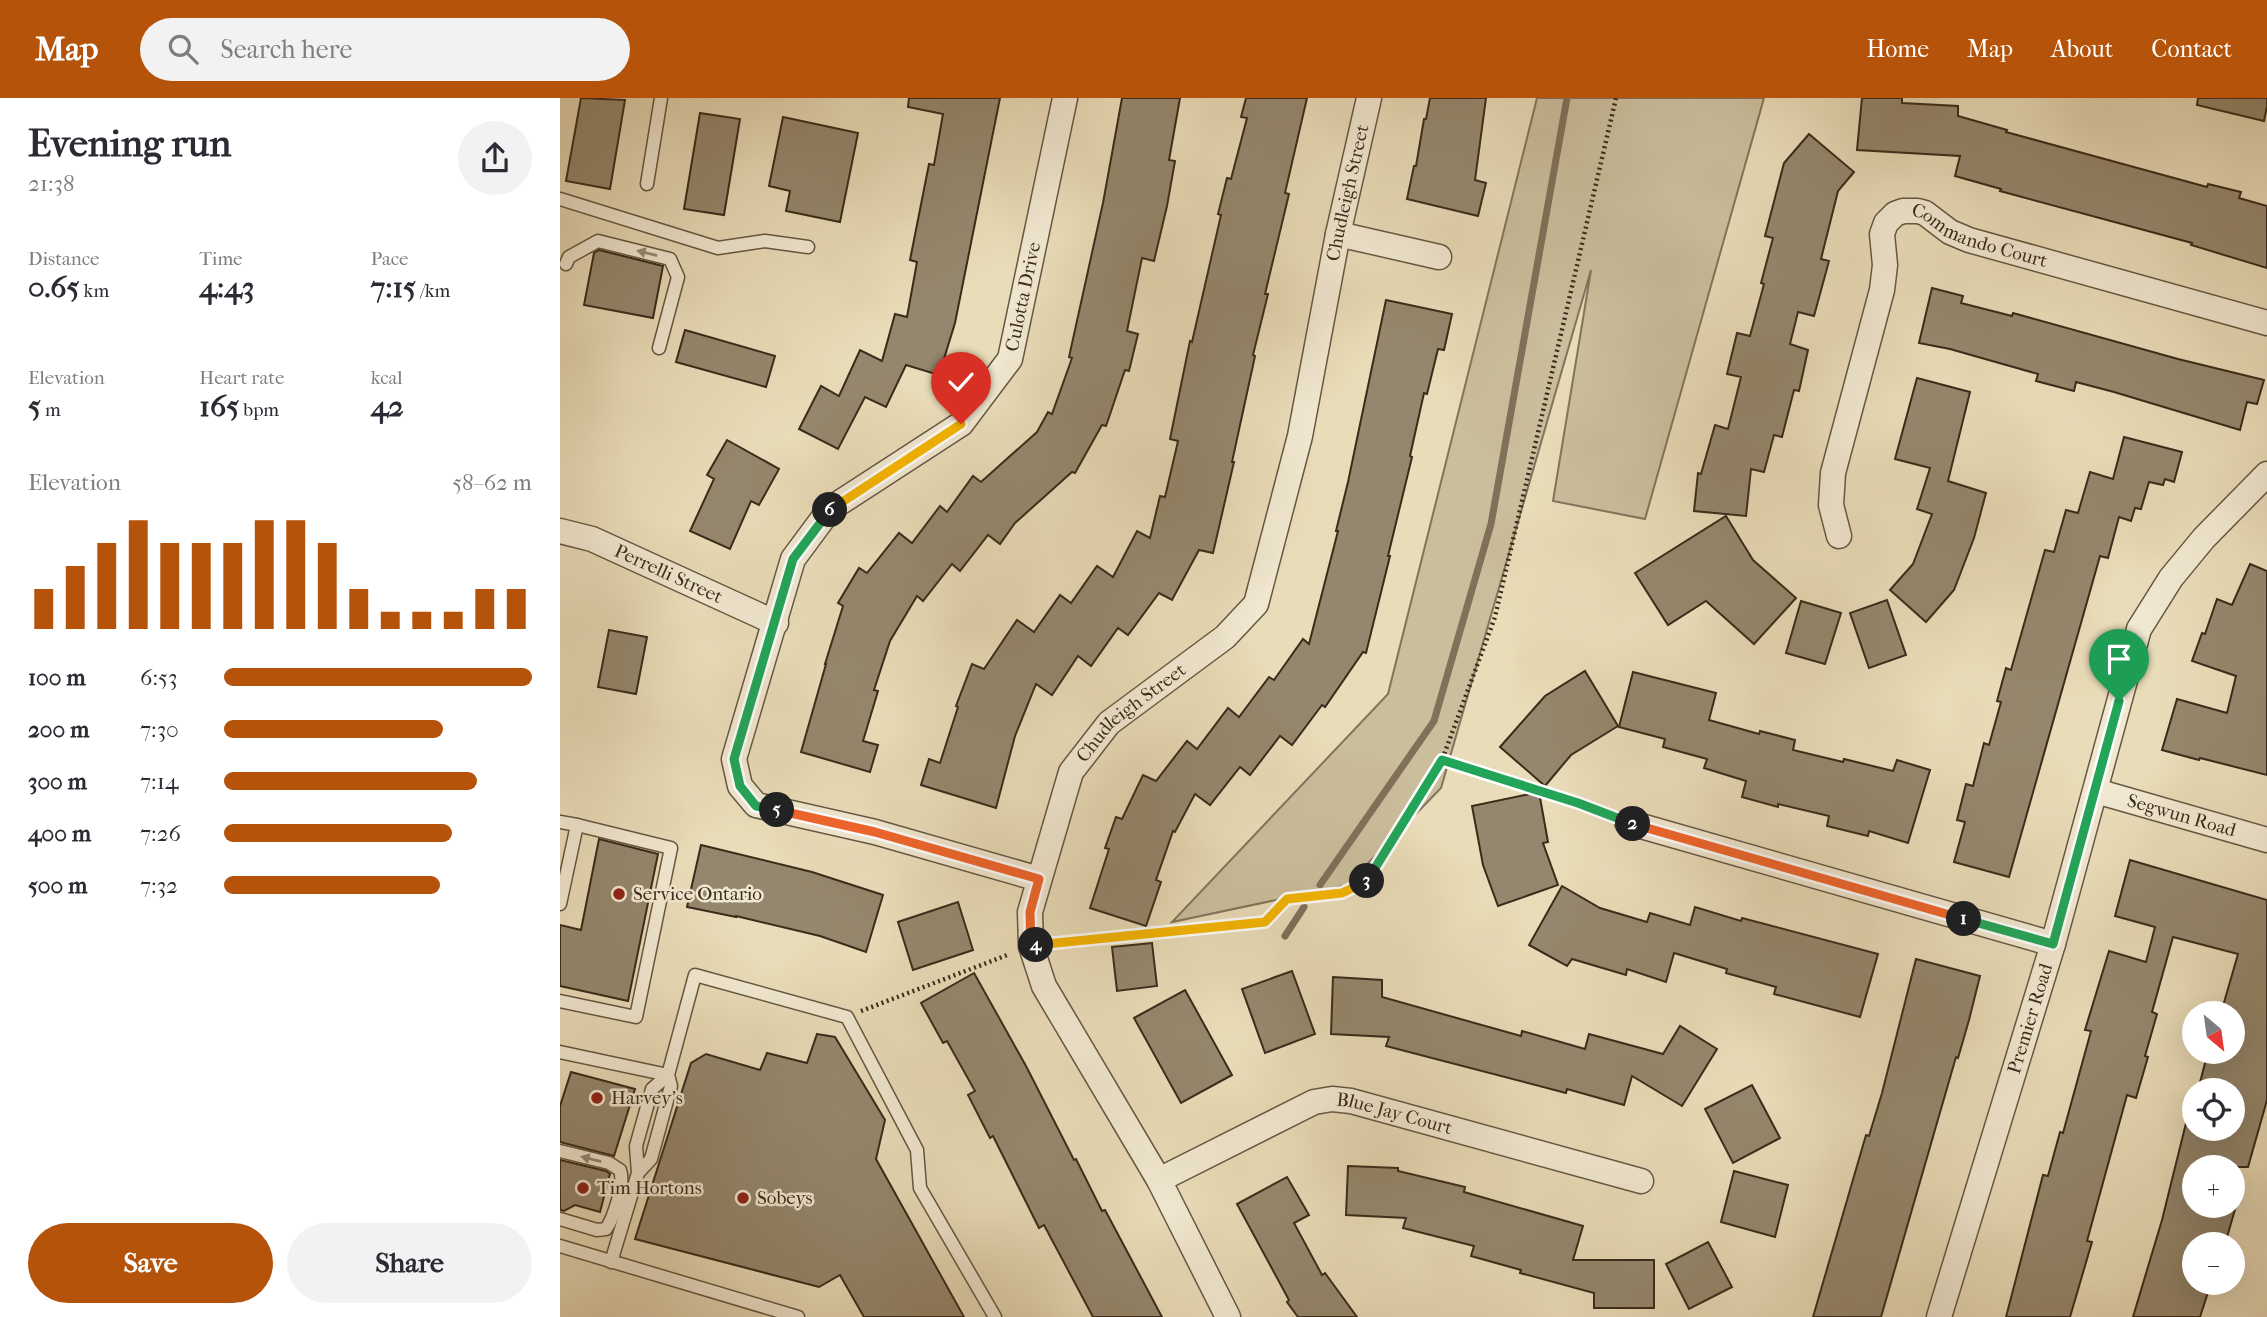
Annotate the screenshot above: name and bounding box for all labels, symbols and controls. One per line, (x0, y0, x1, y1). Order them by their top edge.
search box (140, 18, 630, 81)
text: Map (35, 30, 98, 69)
icon: search (164, 30, 202, 68)
text: Search here (220, 34, 352, 65)
text: Home (1867, 35, 1929, 63)
text: Map (1967, 35, 2013, 63)
text: About (2051, 35, 2113, 63)
text: Contact (2151, 35, 2232, 63)
text: Evening run (28, 121, 231, 166)
button: share (458, 121, 532, 195)
street label: Chudleigh Street (1322, 122, 1374, 263)
text: 21:38 (28, 170, 75, 197)
street label: Commando Court (1909, 199, 2050, 272)
street label: Culotta Drive (1001, 240, 1045, 353)
one-way arrow (636, 247, 658, 258)
text: Distance (28, 248, 99, 270)
text: Time (199, 248, 243, 270)
text: Pace (371, 248, 409, 270)
text: 0.65 (28, 270, 80, 305)
text: 4:43 (199, 270, 254, 305)
text: 7:15 (371, 270, 416, 305)
text: km (80, 280, 109, 302)
text: /km (416, 280, 450, 302)
pin (931, 352, 991, 424)
icon: check (942, 363, 980, 401)
text: Elevation (28, 367, 105, 389)
text: Heart rate (199, 367, 284, 389)
text: kcal (371, 367, 403, 389)
text: 5 (28, 389, 41, 424)
text: 165 (199, 389, 239, 424)
text: 42 (371, 389, 404, 424)
text: m (41, 399, 61, 421)
text: bpm (239, 399, 279, 421)
text: Elevation (28, 469, 121, 496)
text: 58–62 m (452, 469, 532, 496)
pin: 6 (812, 492, 848, 528)
text: 6 (824, 498, 835, 520)
street label: Perrelli Street (611, 540, 726, 608)
pin (2089, 629, 2149, 701)
icon: arrive (2100, 640, 2138, 678)
street label: Chudleigh Street (1072, 659, 1190, 767)
text: 100 m (28, 664, 86, 691)
text: 6:53 (140, 664, 177, 691)
text: 200 m (28, 716, 89, 743)
text: 7:30 (140, 716, 179, 743)
text: 300 m (28, 768, 87, 795)
text: 7:14 (140, 768, 178, 795)
street label: Segwun Road (2125, 789, 2239, 842)
pin: 5 (760, 792, 794, 828)
text: 5 (772, 798, 781, 820)
pin: 2 (1616, 806, 1650, 842)
text: 2 (1628, 812, 1637, 834)
text: 400 m (28, 820, 91, 847)
text: 7:26 (140, 820, 181, 847)
pin: 3 (1350, 864, 1384, 898)
text: 3 (1363, 869, 1370, 891)
text: 500 m (28, 872, 87, 899)
text: 7:32 (140, 872, 178, 899)
place label: Service Ontario (633, 883, 762, 905)
marker: Service Ontario (611, 886, 627, 902)
pin: 1 (1946, 902, 1982, 936)
text: 1 (1960, 907, 1967, 929)
pin: 4 (1018, 928, 1054, 962)
text: 4 (1030, 933, 1041, 955)
street label: Premier Road (2003, 960, 2058, 1076)
north arrow (2182, 1001, 2245, 1064)
map controls (2182, 1001, 2245, 1295)
button: locate (2182, 1078, 2245, 1141)
place label: Harvey's (611, 1087, 683, 1109)
street label: Blue Jay Court (1336, 1089, 1455, 1139)
marker: Harvey's (589, 1090, 605, 1106)
one-way arrow (580, 1153, 602, 1164)
button: + (2182, 1155, 2245, 1218)
place label: Tim Hortons (597, 1177, 702, 1199)
marker: Tim Hortons (575, 1180, 591, 1196)
place label: Sobeys (757, 1187, 813, 1209)
marker: Sobeys (735, 1190, 751, 1206)
button: Save (28, 1223, 273, 1303)
button: Share (287, 1223, 532, 1303)
button: − (2182, 1232, 2245, 1295)

